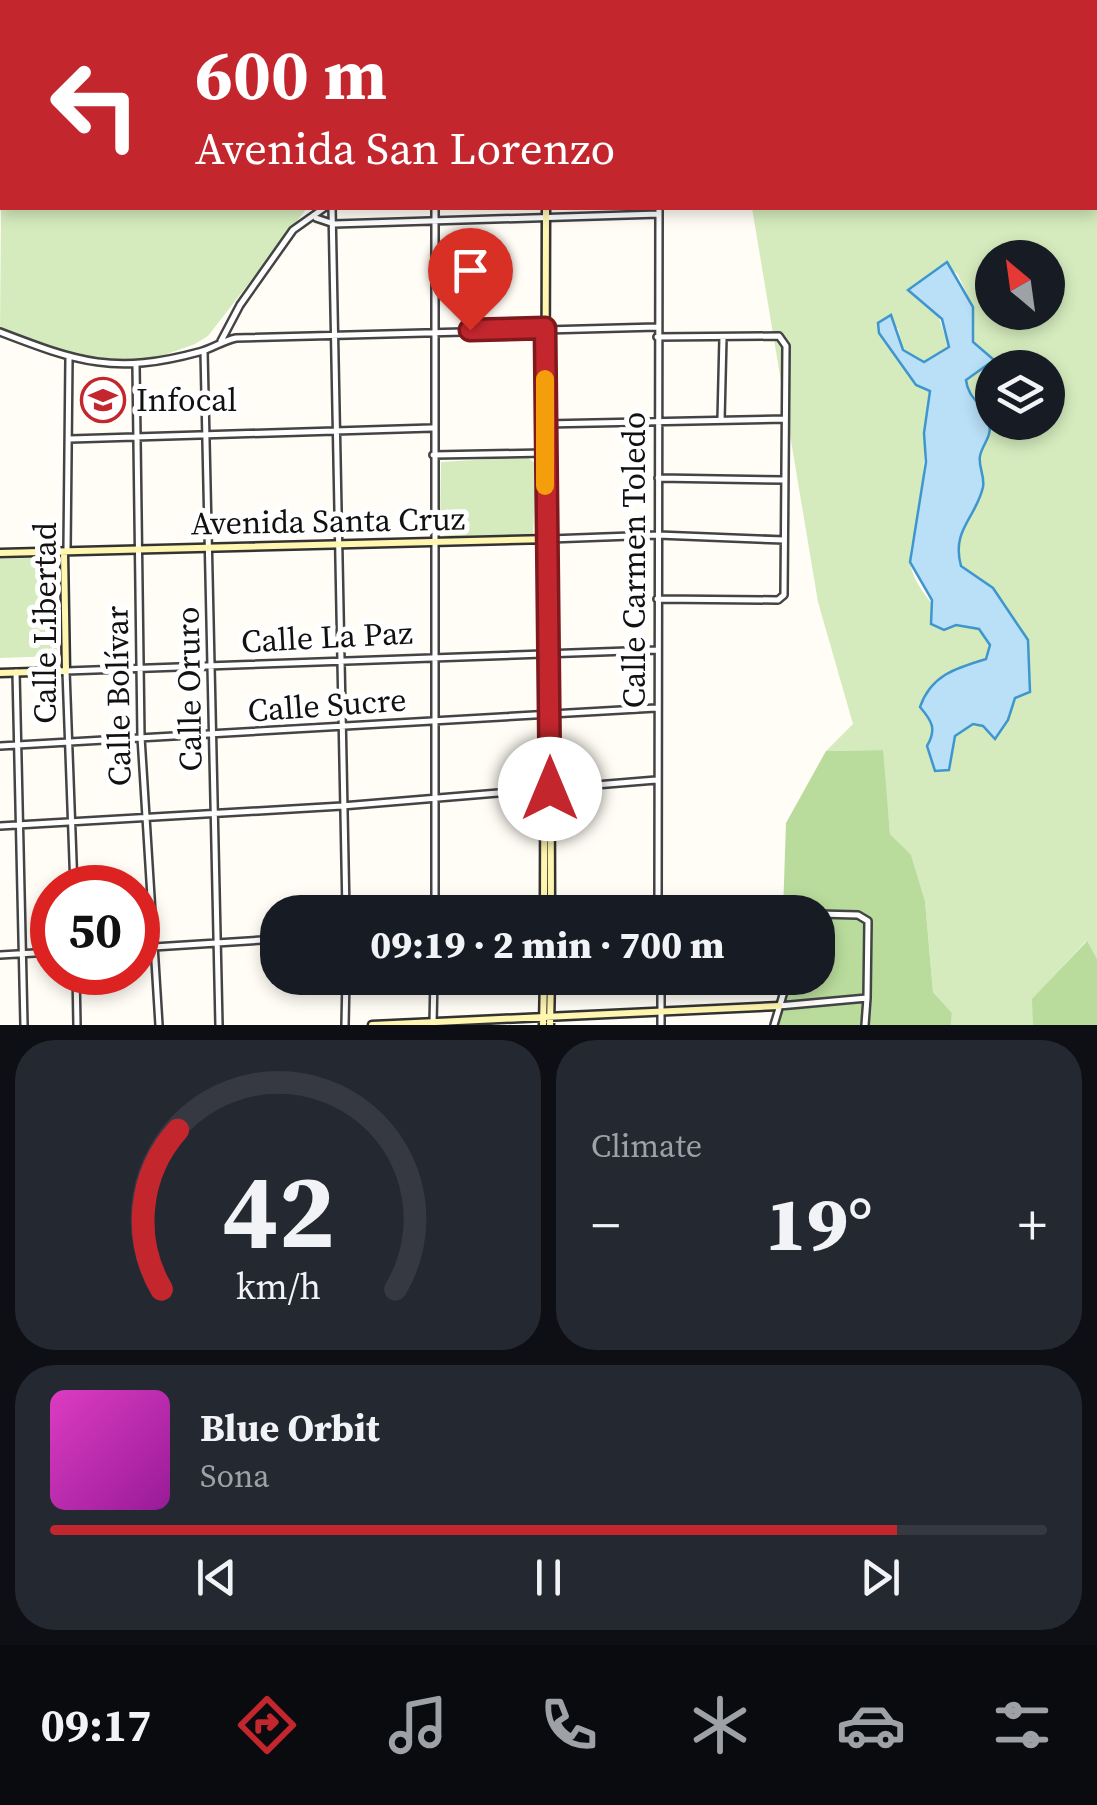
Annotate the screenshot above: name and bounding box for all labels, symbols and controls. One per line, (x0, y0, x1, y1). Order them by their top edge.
text: 600 m (195, 26, 387, 122)
icon: left (30, 40, 160, 170)
text: Avenida San Lorenzo (195, 117, 615, 179)
pin (428, 228, 513, 331)
north arrow (975, 240, 1065, 330)
map controls (975, 240, 1065, 440)
icon: arrive (443, 243, 498, 298)
button: layers (975, 350, 1065, 440)
school or university icon: Infocal (80, 377, 126, 423)
place label: Infocal (136, 378, 237, 422)
street label: Calle Carmen Toledo (612, 412, 656, 708)
street label: Avenida Santa Cruz (190, 497, 466, 545)
street label: Calle Libertad (23, 522, 67, 724)
street label: Calle Bolívar (94, 605, 142, 787)
street label: Calle Oruro (166, 606, 212, 772)
street label: Calle La Paz (240, 611, 414, 663)
street label: Calle Sucre (246, 678, 408, 732)
position arrow (498, 737, 602, 841)
speed limit sign: 50 (30, 865, 160, 995)
text: 09:19 · 2 min · 700 m (370, 919, 725, 971)
text: Climate (591, 1124, 702, 1168)
text: 42 (222, 1139, 334, 1282)
text: 19° (765, 1172, 873, 1275)
text: − (591, 1187, 620, 1262)
text: + (1018, 1187, 1047, 1262)
text: km/h (235, 1262, 321, 1311)
text: Blue Orbit (200, 1402, 380, 1454)
text: Sona (200, 1454, 270, 1498)
icon: previous (189, 1550, 244, 1605)
icon: pause (521, 1550, 576, 1605)
icon: next (853, 1550, 908, 1605)
icon: directions (232, 1690, 302, 1760)
icon: music (383, 1690, 453, 1760)
icon: phone (534, 1690, 604, 1760)
icon: climate (685, 1690, 755, 1760)
icon: car (836, 1690, 906, 1760)
icon: filters (987, 1690, 1057, 1760)
text: 09:17 (40, 1694, 151, 1756)

